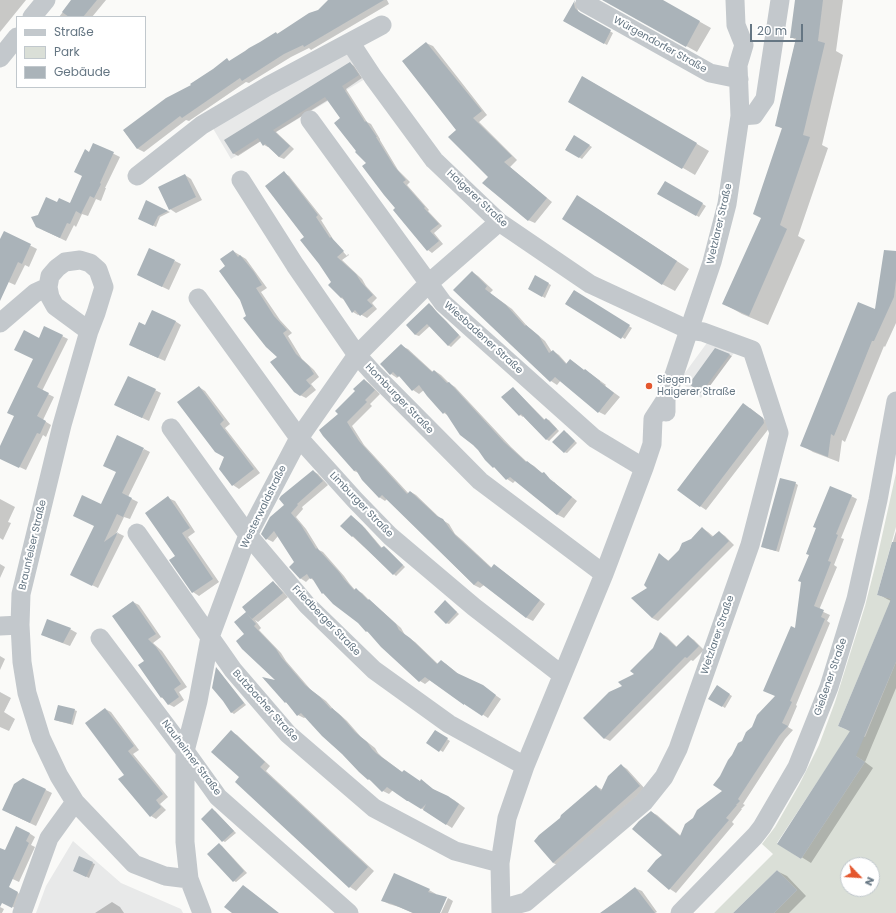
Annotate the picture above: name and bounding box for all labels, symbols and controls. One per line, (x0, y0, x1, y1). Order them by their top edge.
street label: Würgendorfer Straße (611, 14, 709, 76)
legend (16, 16, 146, 88)
scale bar (752, 16, 805, 42)
text: 20 m (757, 22, 787, 39)
text: Straße (54, 23, 94, 40)
text: Park (54, 43, 80, 60)
text: Gebäude (54, 63, 110, 80)
street label: Haigerer Straße (444, 168, 510, 230)
street label: Wetzlarer Straße (705, 182, 735, 266)
street label: Wiesbadener Straße (441, 299, 525, 377)
street label: Homburger Straße (362, 361, 436, 437)
place label: Siegen Haigerer Straße (657, 374, 735, 398)
marker: Siegen Haigerer Straße (644, 381, 654, 391)
street label: Westerwaldstraße (239, 463, 289, 551)
street label: Limburger Straße (327, 470, 395, 540)
street label: Braunfelser Straße (17, 499, 49, 591)
street label: Friedberger Straße (289, 583, 363, 659)
street label: Wetzlarer Straße (699, 594, 737, 676)
street label: Gießener Straße (812, 637, 850, 717)
street label: Butzbacher Straße (230, 668, 300, 744)
street label: Nauheimer Straße (159, 718, 223, 798)
north arrow (840, 857, 880, 897)
text: N (861, 875, 879, 889)

